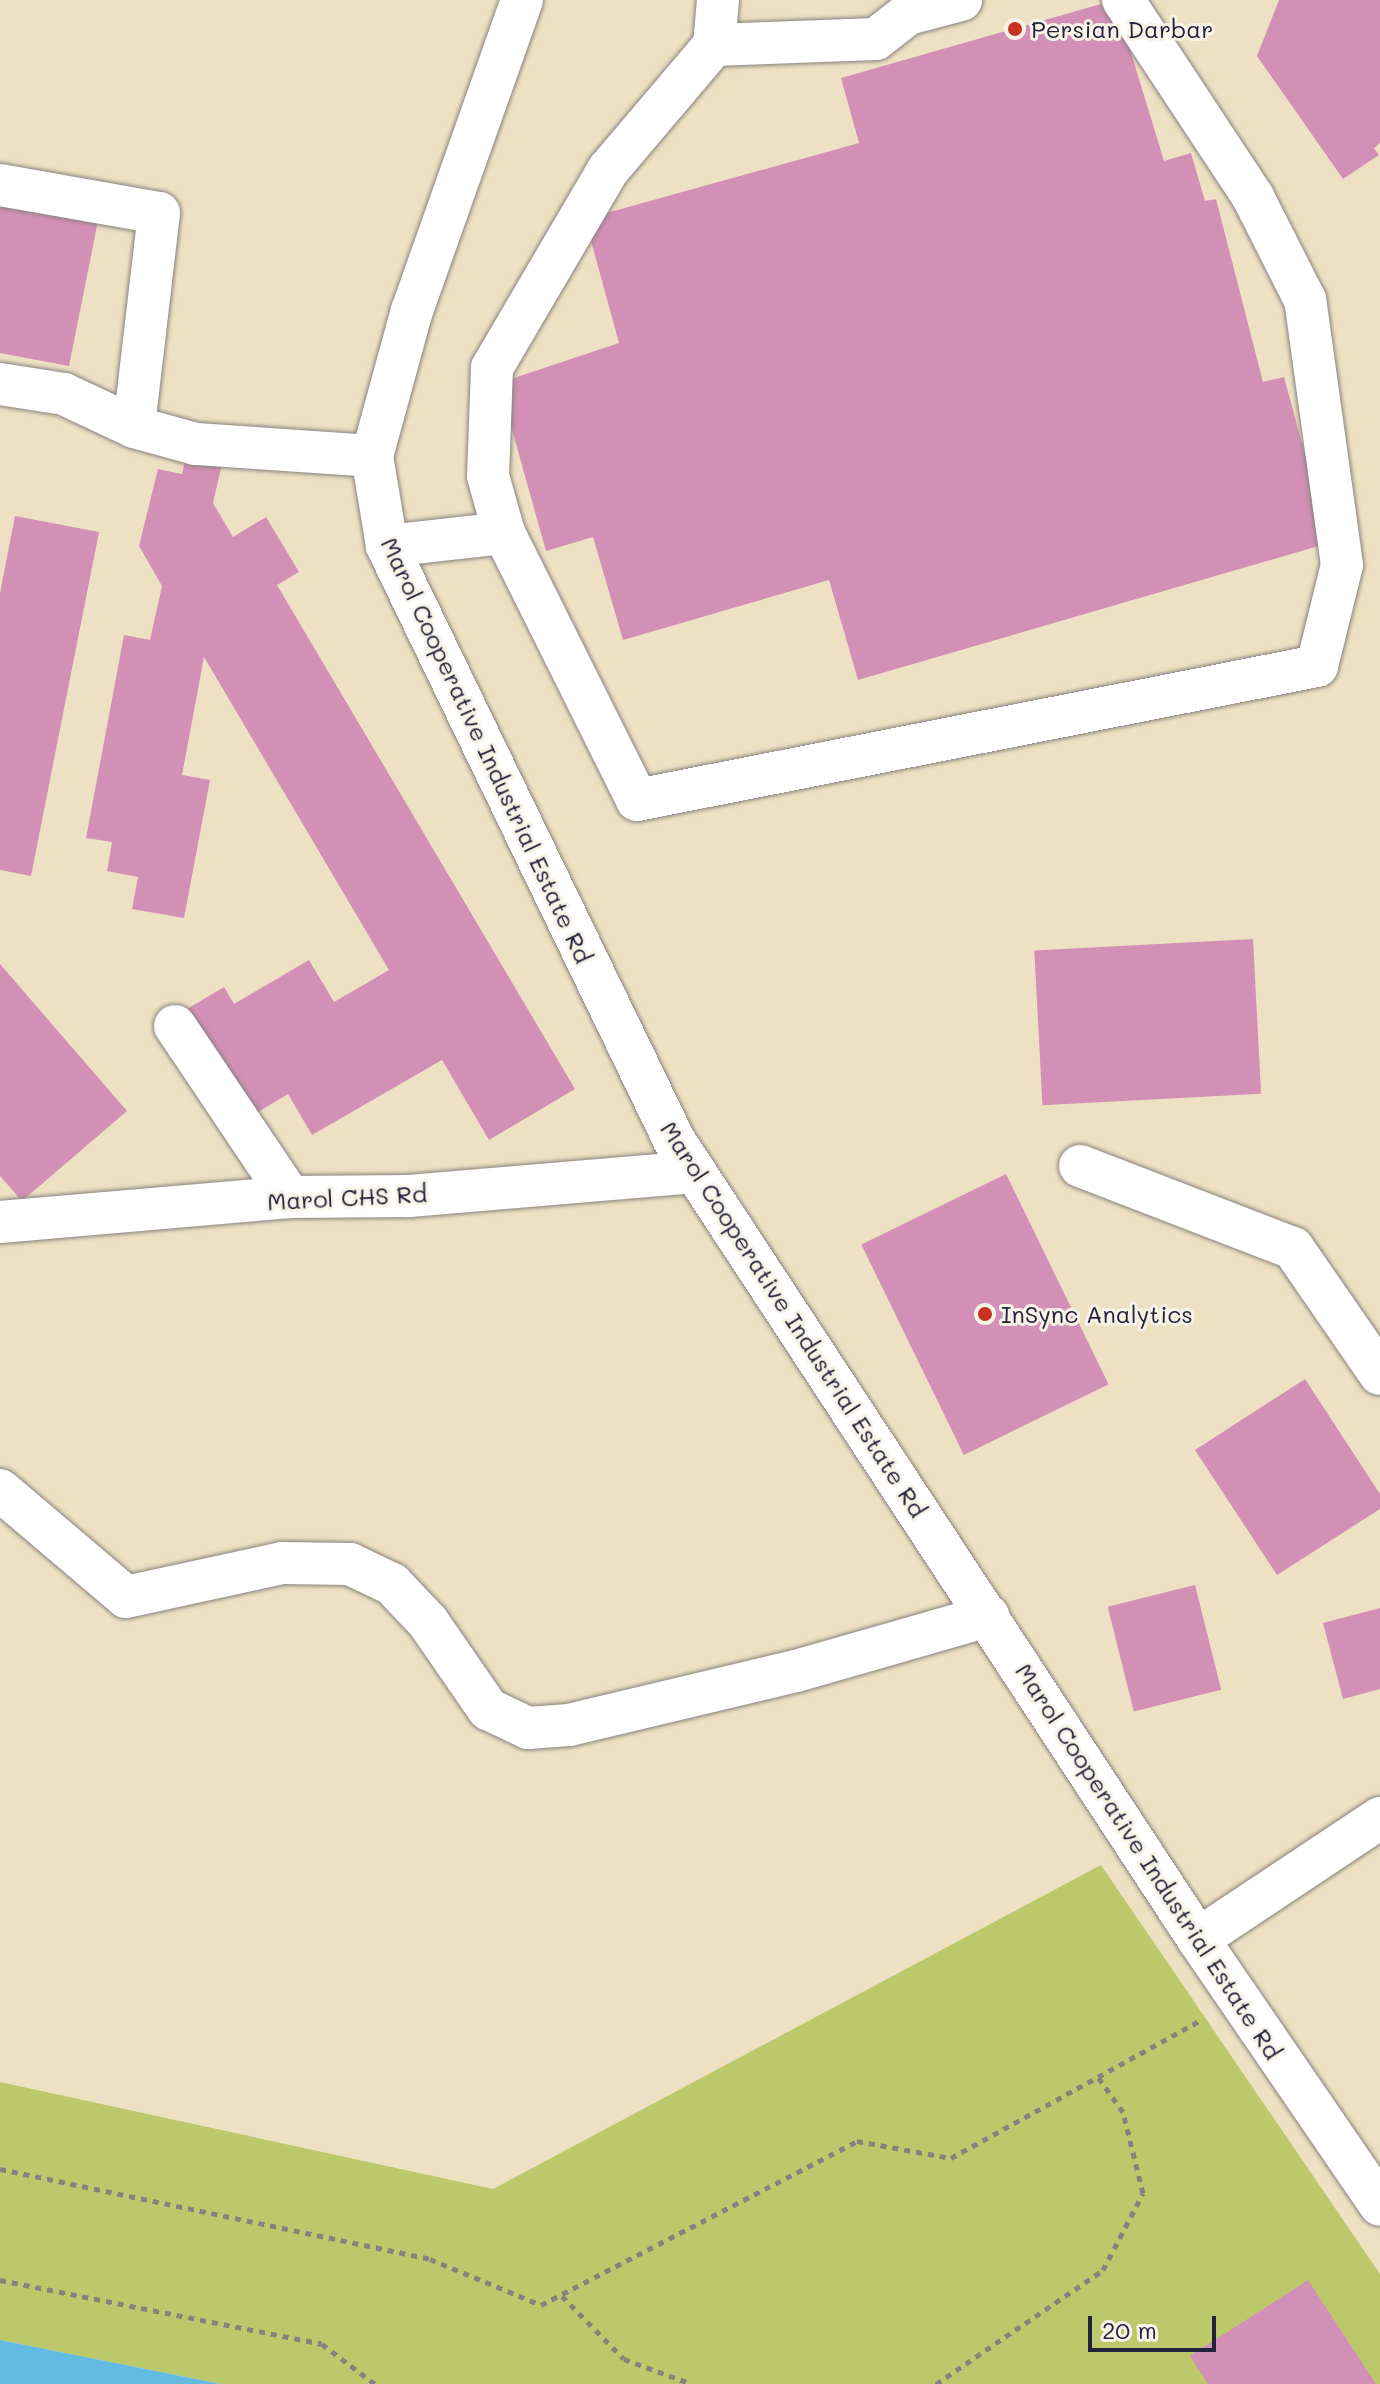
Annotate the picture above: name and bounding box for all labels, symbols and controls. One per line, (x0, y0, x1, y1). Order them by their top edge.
place label: Persian Darbar (1031, 15, 1213, 43)
marker: Persian Darbar (1006, 20, 1024, 38)
street label: Marol Cooperative Industrial Estate Rd (375, 533, 599, 967)
street label: Marol Cooperative Industrial Estate Rd (655, 1116, 933, 1522)
street label: Marol CHS Rd (266, 1178, 428, 1216)
place label: InSync Analytics (1001, 1300, 1193, 1328)
marker: InSync Analytics (976, 1305, 994, 1323)
street label: Marol Cooperative Industrial Estate Rd (1010, 1658, 1288, 2064)
scale bar (1092, 2300, 1220, 2350)
text: 20 m (1102, 2314, 1157, 2345)

